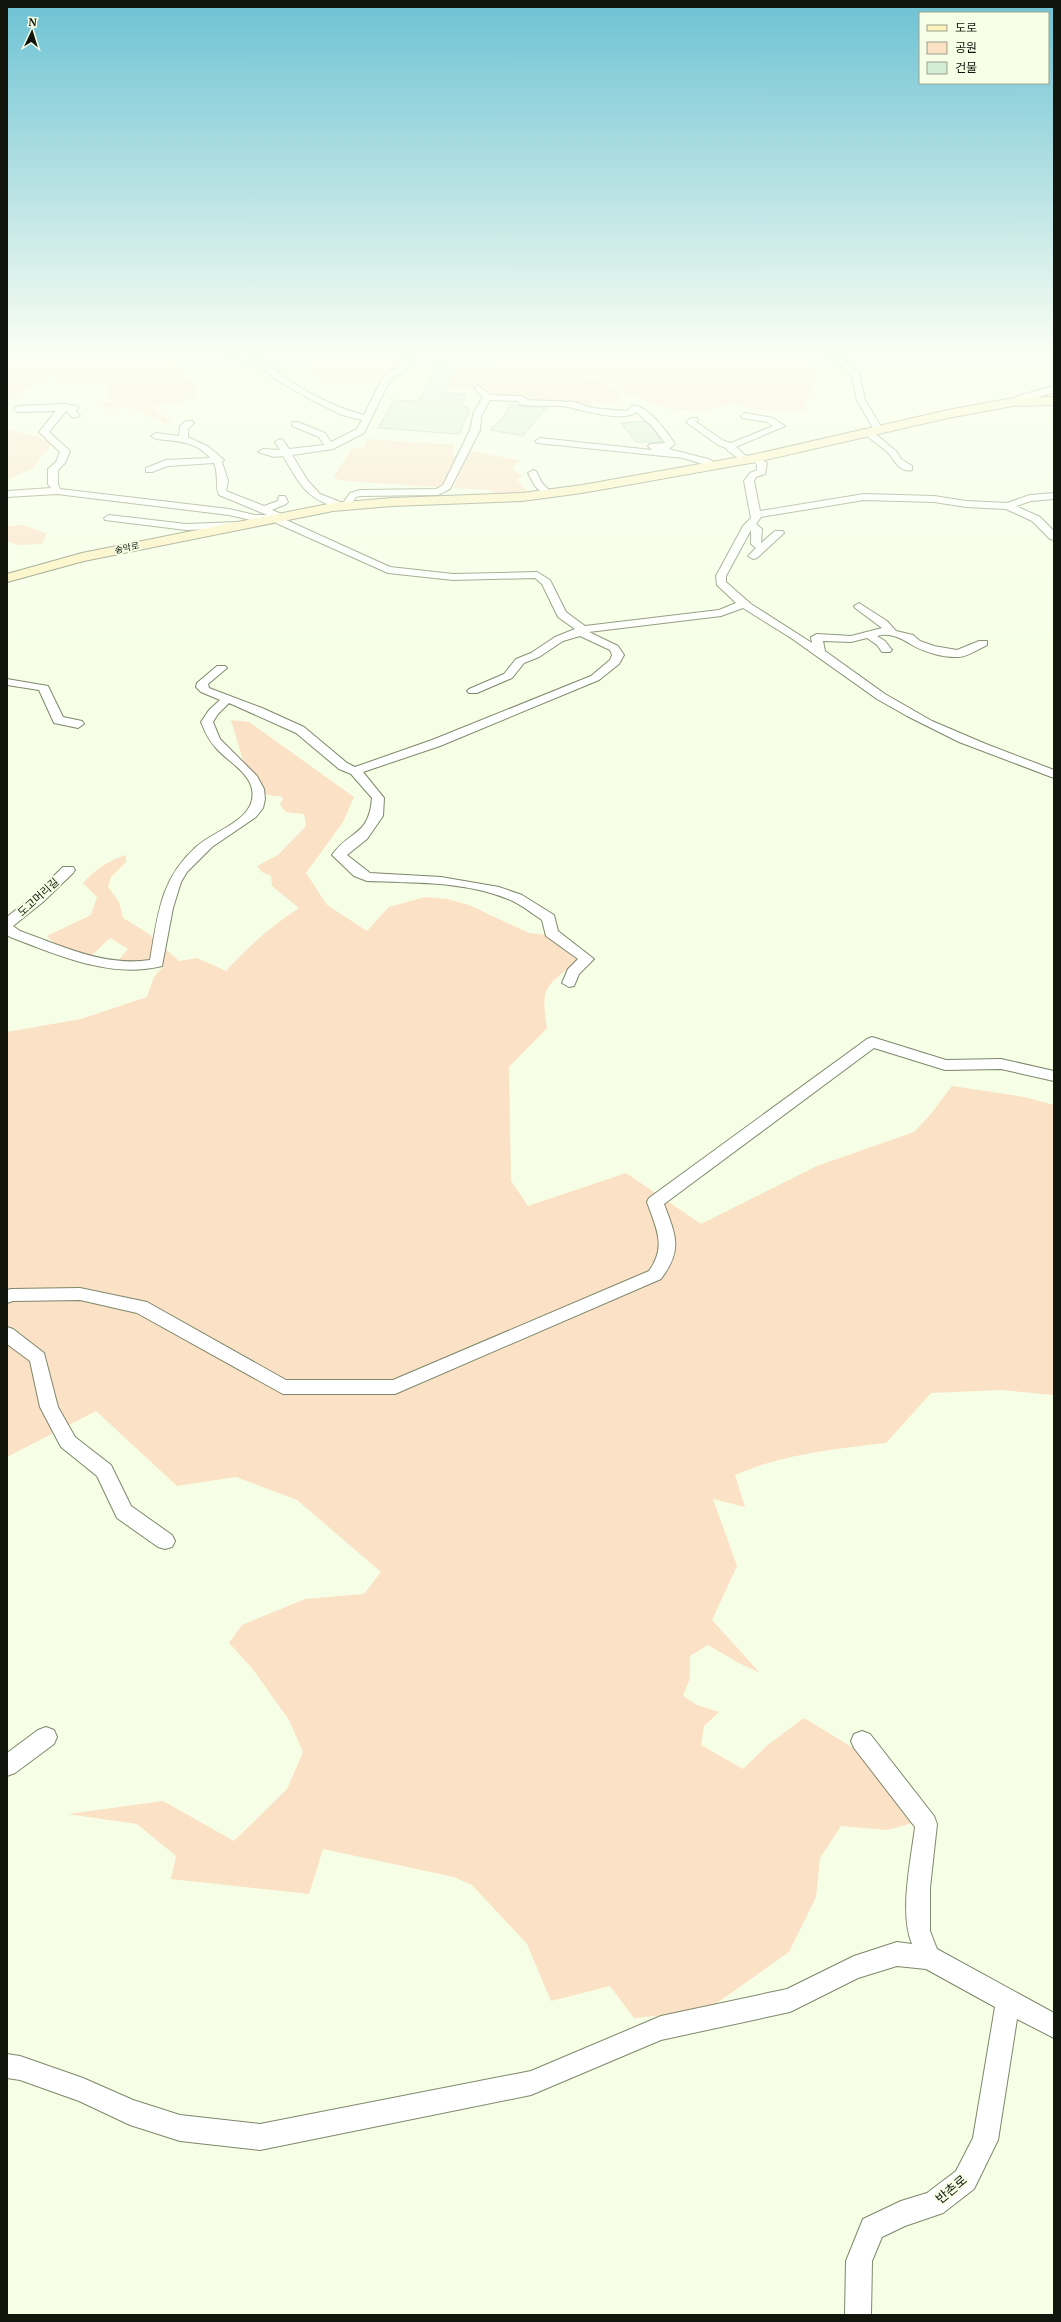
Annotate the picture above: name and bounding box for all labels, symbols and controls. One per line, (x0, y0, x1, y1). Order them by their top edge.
north arrow (12, 12, 52, 52)
legend (919, 12, 1049, 84)
text: N (28, 15, 38, 29)
text: 도로 (955, 20, 977, 35)
text: 공원 (955, 40, 977, 55)
text: 건물 (955, 60, 977, 75)
street label: 송악로 (114, 540, 140, 556)
street label: 도고머리길 (15, 875, 61, 919)
street label: 반촌로 (931, 2171, 971, 2207)

